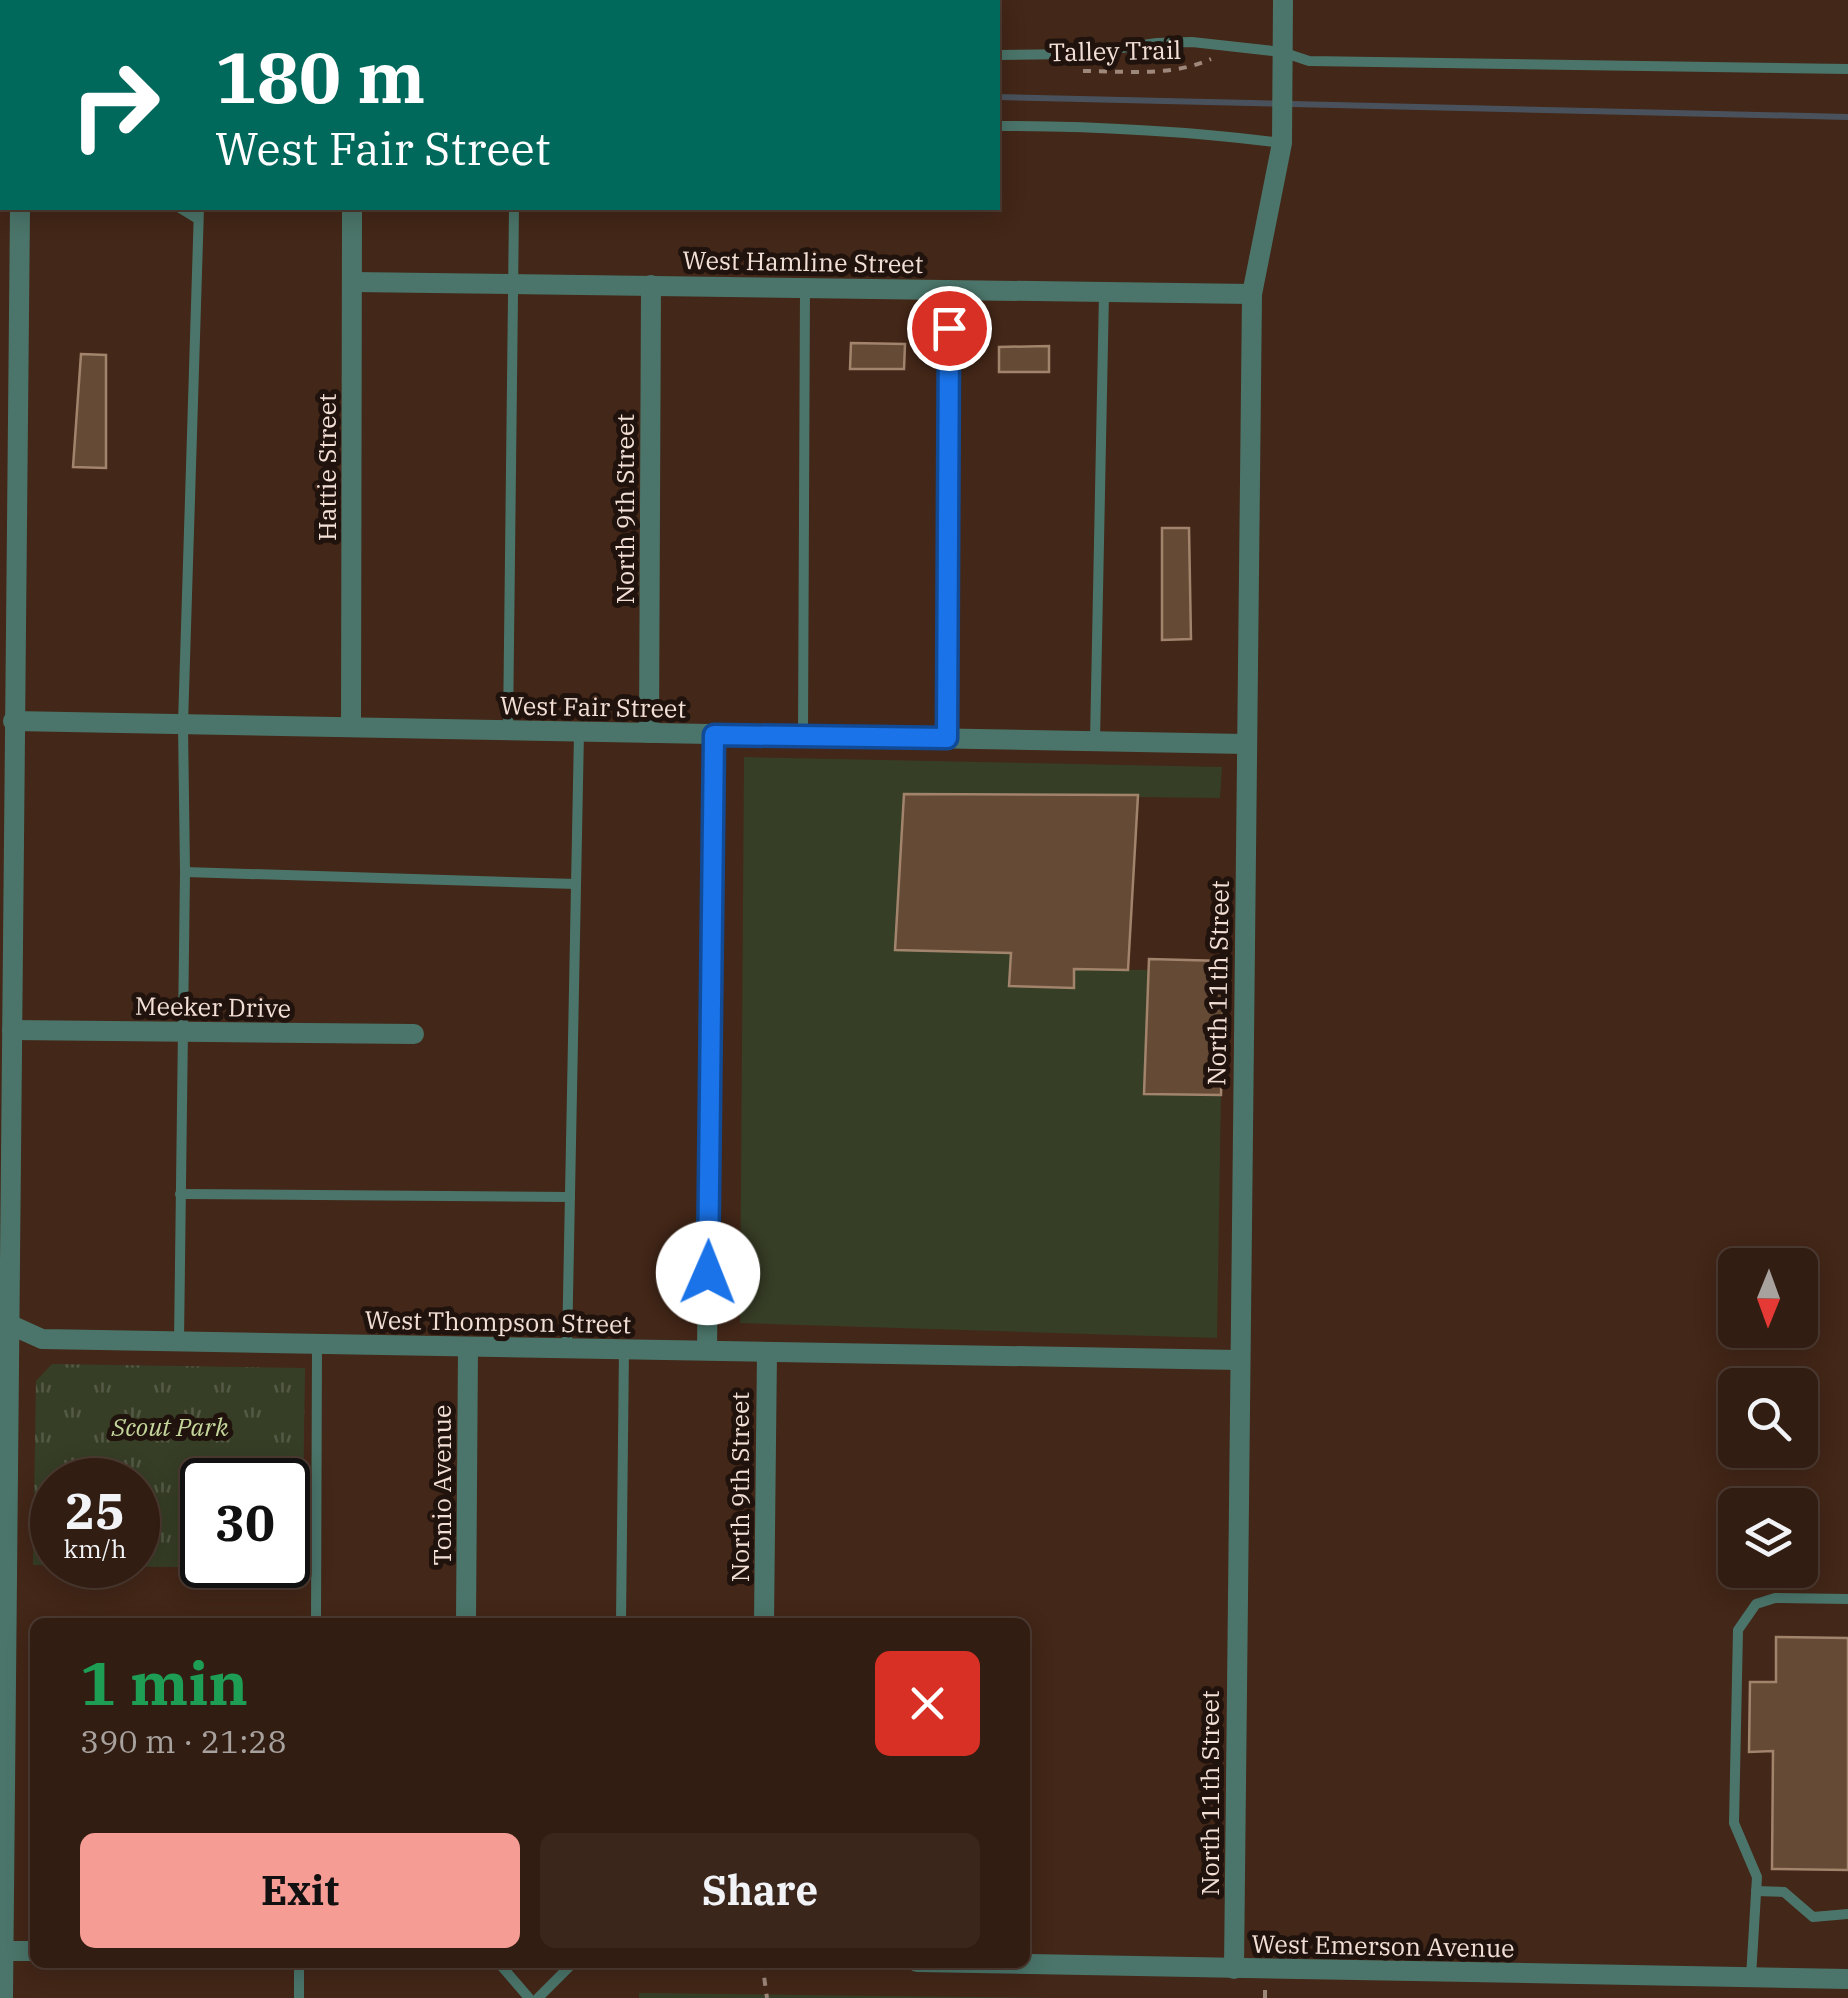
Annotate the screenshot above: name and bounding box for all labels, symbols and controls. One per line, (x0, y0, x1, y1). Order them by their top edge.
text: 180 m (215, 31, 425, 122)
street label: Talley Trail (1049, 33, 1181, 68)
icon: right (50, 40, 180, 170)
text: West Fair Street (215, 119, 551, 177)
street label: West Hamline Street (682, 243, 924, 280)
pin (907, 286, 992, 371)
icon: arrive (922, 301, 977, 356)
street label: Hattie Street (310, 393, 343, 541)
street label: North 9th Street (608, 414, 641, 604)
street label: West Fair Street (500, 688, 687, 725)
street label: North 11th Street (1199, 880, 1236, 1086)
street label: Meeker Drive (135, 989, 291, 1024)
position arrow (656, 1221, 760, 1325)
north arrow (1718, 1248, 1818, 1348)
map controls (1718, 1248, 1818, 1588)
street label: West Thompson Street (364, 1303, 632, 1340)
button: search (1718, 1368, 1818, 1468)
street label: North 9th Street (723, 1392, 756, 1582)
street label: Tonio Avenue (425, 1405, 458, 1565)
park label: Scout Park (111, 1410, 229, 1443)
speed limit sign: 30 (180, 1458, 310, 1588)
text: 25 (65, 1478, 125, 1543)
button: layers (1718, 1488, 1818, 1588)
text: km/h (63, 1532, 127, 1565)
text: 1 min (80, 1643, 248, 1722)
button: close (875, 1651, 980, 1756)
street label: North 11th Street (1193, 1690, 1226, 1896)
text: 390 m · 21:28 (80, 1720, 287, 1762)
button: Exit (80, 1833, 520, 1948)
button: Share (540, 1833, 980, 1948)
street label: West Emerson Avenue (1251, 1927, 1515, 1964)

